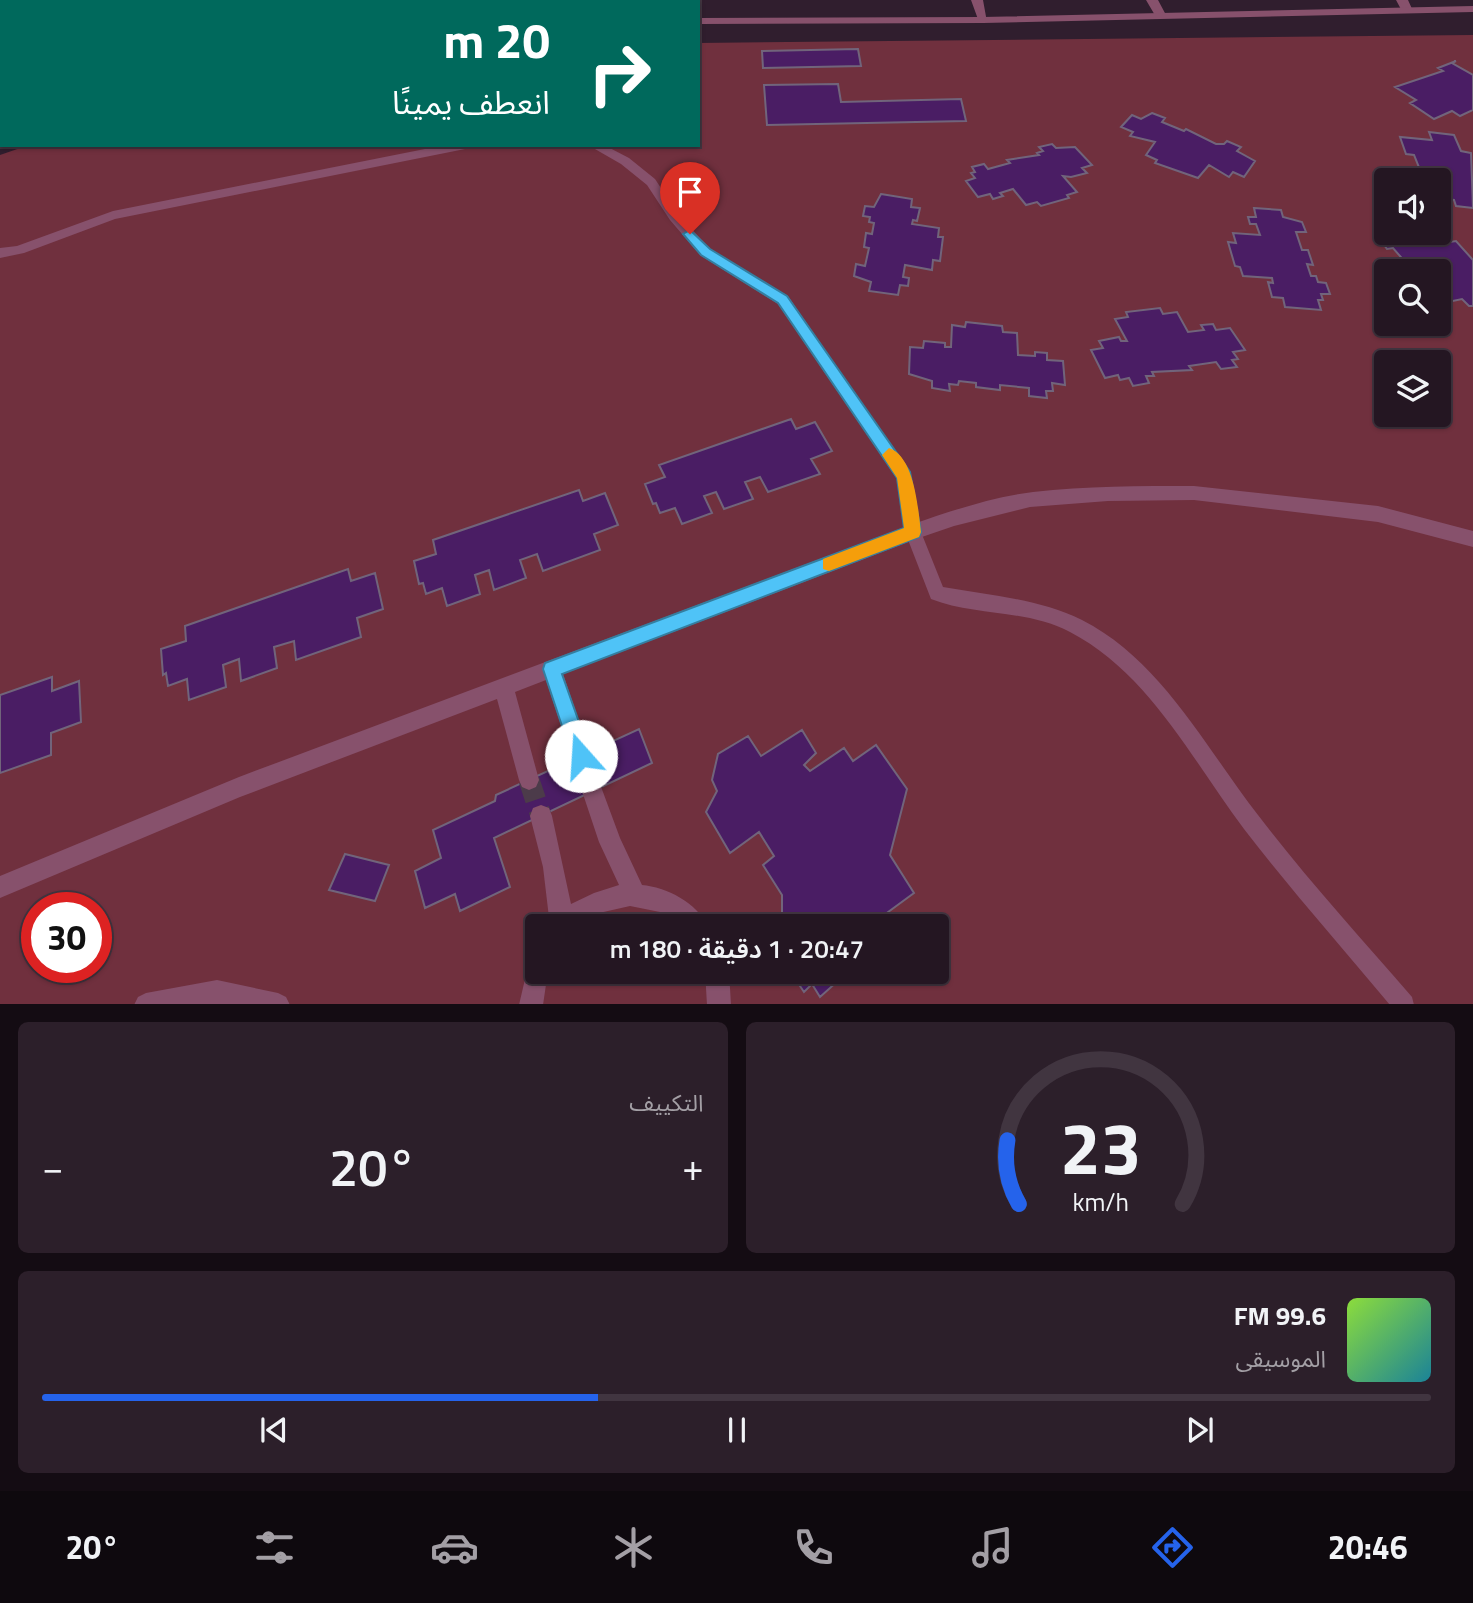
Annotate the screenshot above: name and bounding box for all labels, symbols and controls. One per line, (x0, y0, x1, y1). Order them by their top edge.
text: 20 m (443, 2, 550, 77)
icon: right (574, 28, 665, 119)
text: انعطف يمينًا (392, 78, 550, 126)
pin (660, 162, 720, 234)
map controls (1374, 168, 1451, 427)
button: sound (1374, 168, 1451, 245)
icon: arrive (671, 173, 709, 211)
button: search (1374, 259, 1451, 336)
button: layers (1374, 350, 1451, 427)
position arrow (544, 719, 618, 793)
speed limit sign: 30 (21, 892, 112, 983)
text: 20:47 · 1 دقيقة · 180 m (610, 929, 864, 968)
text: التكييف (629, 1085, 704, 1120)
text: 23 (1059, 1092, 1141, 1202)
text: 20° (329, 1127, 416, 1206)
text: − (42, 1138, 63, 1196)
text: + (682, 1138, 704, 1196)
text: km/h (1072, 1182, 1129, 1220)
text: 99.6 FM (1234, 1296, 1326, 1335)
text: الموسيقى (1235, 1341, 1326, 1376)
icon: previous (255, 1411, 293, 1449)
icon: pause (718, 1411, 756, 1449)
icon: next (1181, 1411, 1219, 1449)
text: 20° (65, 1523, 119, 1571)
icon: filters (250, 1523, 299, 1572)
icon: car (430, 1523, 479, 1572)
icon: climate (609, 1523, 658, 1572)
icon: phone (789, 1523, 838, 1572)
icon: music (968, 1523, 1017, 1572)
icon: directions (1148, 1523, 1197, 1572)
text: 20:46 (1328, 1523, 1408, 1571)

